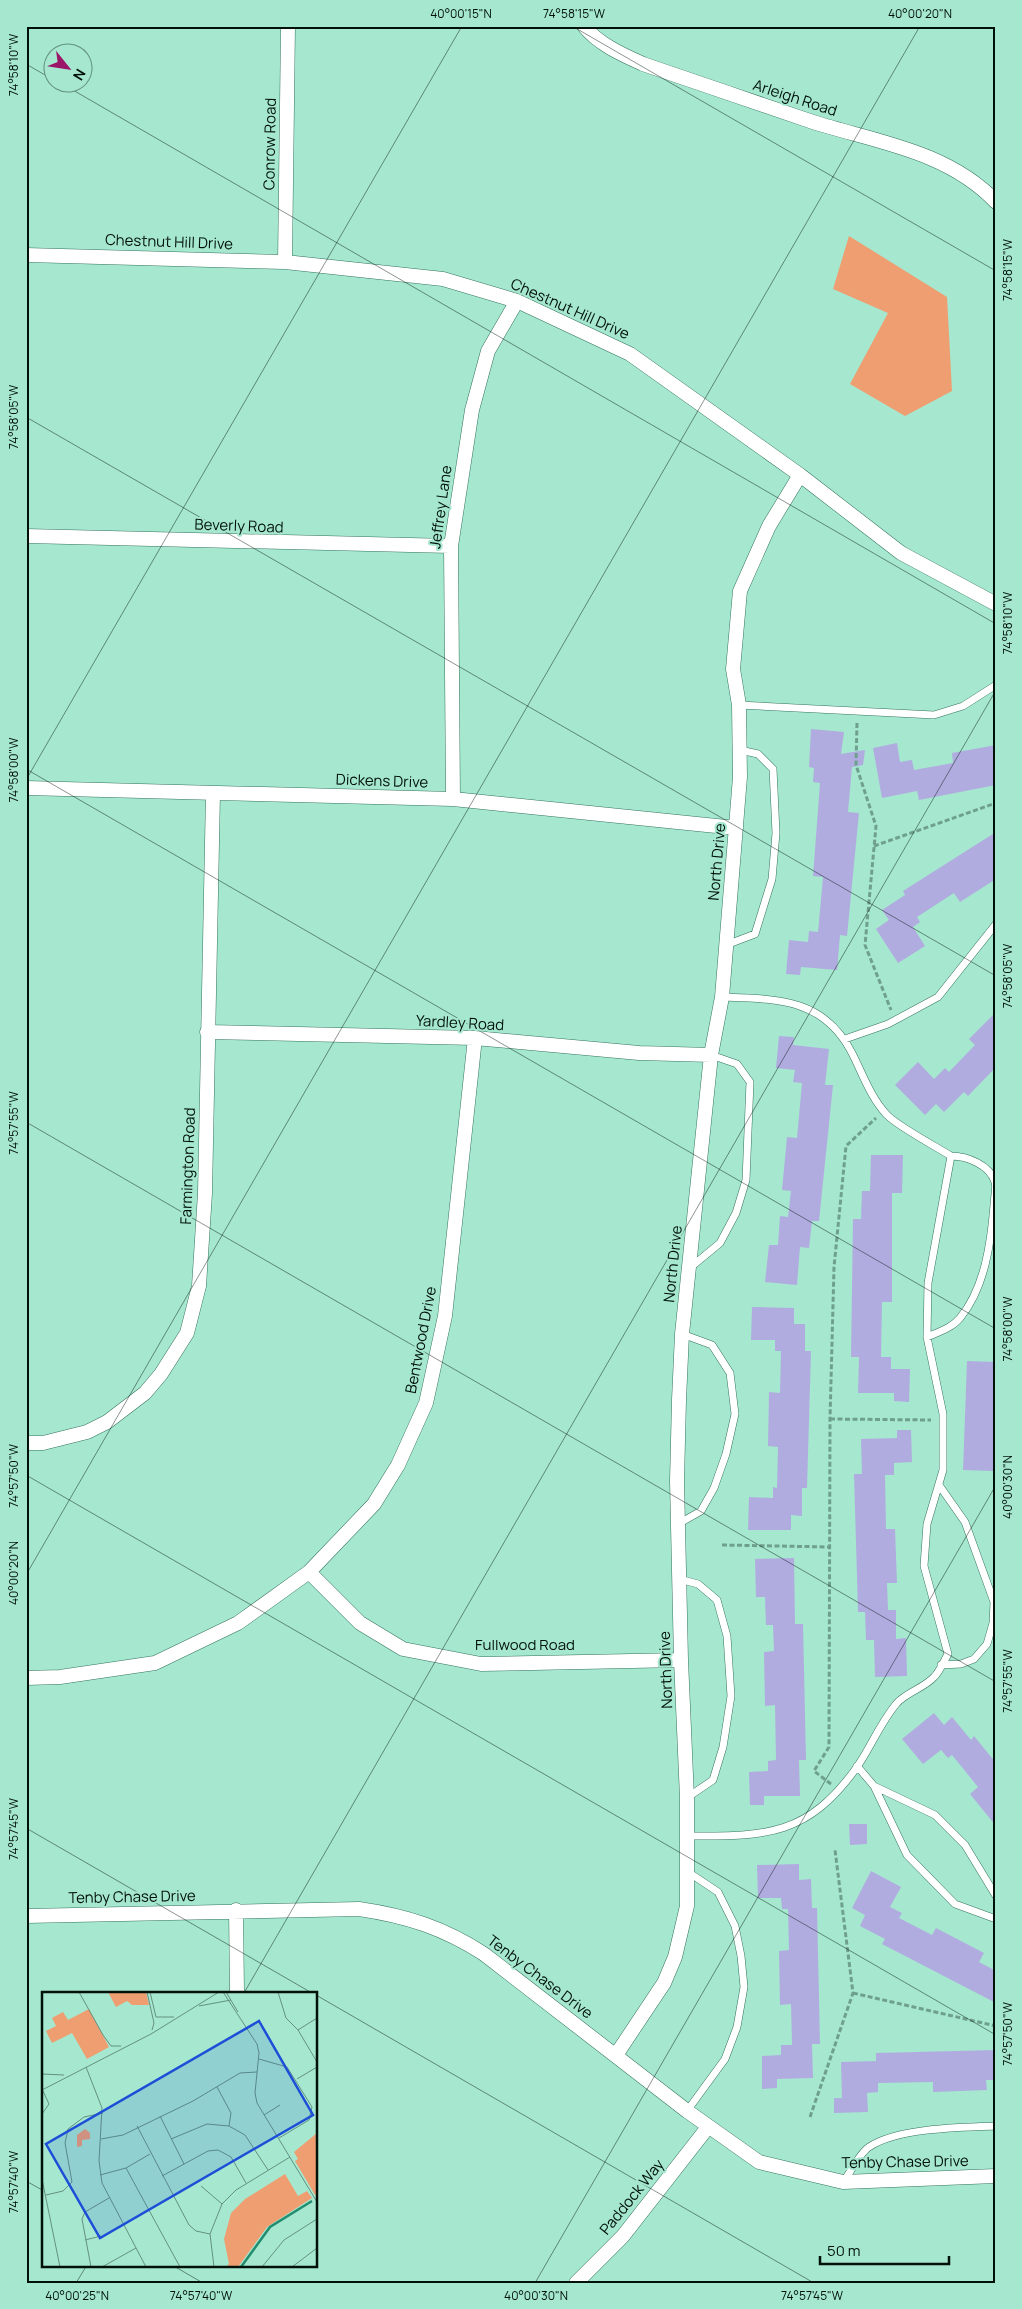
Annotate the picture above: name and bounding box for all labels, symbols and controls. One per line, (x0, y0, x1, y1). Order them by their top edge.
text: 40°00'15"N (430, 5, 492, 22)
text: 74°58'15"W (543, 5, 606, 22)
text: 40°00'20"N (888, 5, 952, 22)
text: 74°58'10"W (5, 33, 22, 96)
north arrow (42, 42, 92, 92)
text: N (69, 66, 90, 84)
street label: Arleigh Road (751, 74, 840, 121)
street label: Conrow Road (258, 98, 281, 190)
street label: Chestnut Hill Drive (105, 229, 234, 254)
text: 74°58'15"W (999, 238, 1016, 301)
street label: Chestnut Hill Drive (507, 273, 633, 344)
text: 74°58'05"W (5, 384, 22, 449)
street label: Jeffrey Lane (424, 464, 457, 550)
street label: Beverly Road (194, 513, 284, 538)
text: 74°58'10"W (999, 591, 1016, 654)
text: 74°58'00"W (5, 737, 22, 803)
street label: Dickens Drive (335, 768, 429, 793)
street label: North Drive (703, 822, 730, 901)
text: 74°58'05"W (999, 943, 1016, 1008)
street label: Yardley Road (415, 1010, 505, 1035)
text: 74°57'55"W (5, 1091, 22, 1155)
street label: Farmington Road (175, 1107, 200, 1225)
street label: North Drive (658, 1224, 687, 1304)
street label: Bentwood Drive (400, 1284, 441, 1395)
text: 74°58'00"W (999, 1296, 1016, 1362)
text: 74°57'50"W (5, 1443, 22, 1508)
text: 40°00'30"N (999, 1455, 1016, 1519)
text: 40°00'20"N (5, 1541, 22, 1605)
street label: North Drive (654, 1631, 677, 1709)
street label: Fullwood Road (475, 1634, 575, 1655)
text: 74°57'55"W (999, 1649, 1016, 1713)
text: 74°57'45"W (5, 1797, 22, 1860)
street label: Tenby Chase Drive (68, 1885, 196, 1908)
street label: Tenby Chase Drive (483, 1930, 598, 2023)
inset map (42, 1992, 318, 2266)
text: 74°57'50"W (999, 2001, 1016, 2066)
text: 74°57'40"W (5, 2150, 22, 2213)
street label: Tenby Chase Drive (841, 2150, 969, 2173)
street label: Paddock Way (595, 2154, 669, 2239)
scale bar (820, 2234, 948, 2266)
text: 50 m (827, 2240, 861, 2261)
text: 40°00'25"N (45, 2287, 109, 2304)
text: 74°57'40"W (170, 2287, 233, 2304)
text: 40°00'30"N (504, 2287, 568, 2304)
text: 74°57'45"W (781, 2287, 844, 2304)

